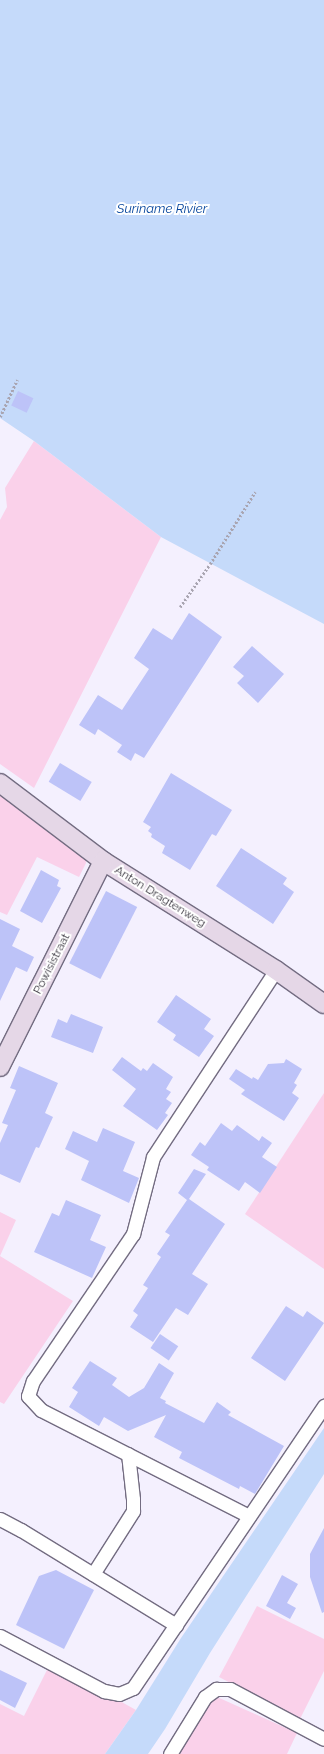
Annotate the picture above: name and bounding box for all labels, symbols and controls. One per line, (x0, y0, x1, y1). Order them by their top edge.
water label: Suriname Rivier (117, 201, 207, 217)
street label: Anton Dragtenweg (112, 863, 208, 931)
street label: Powisistraat (31, 931, 73, 997)

